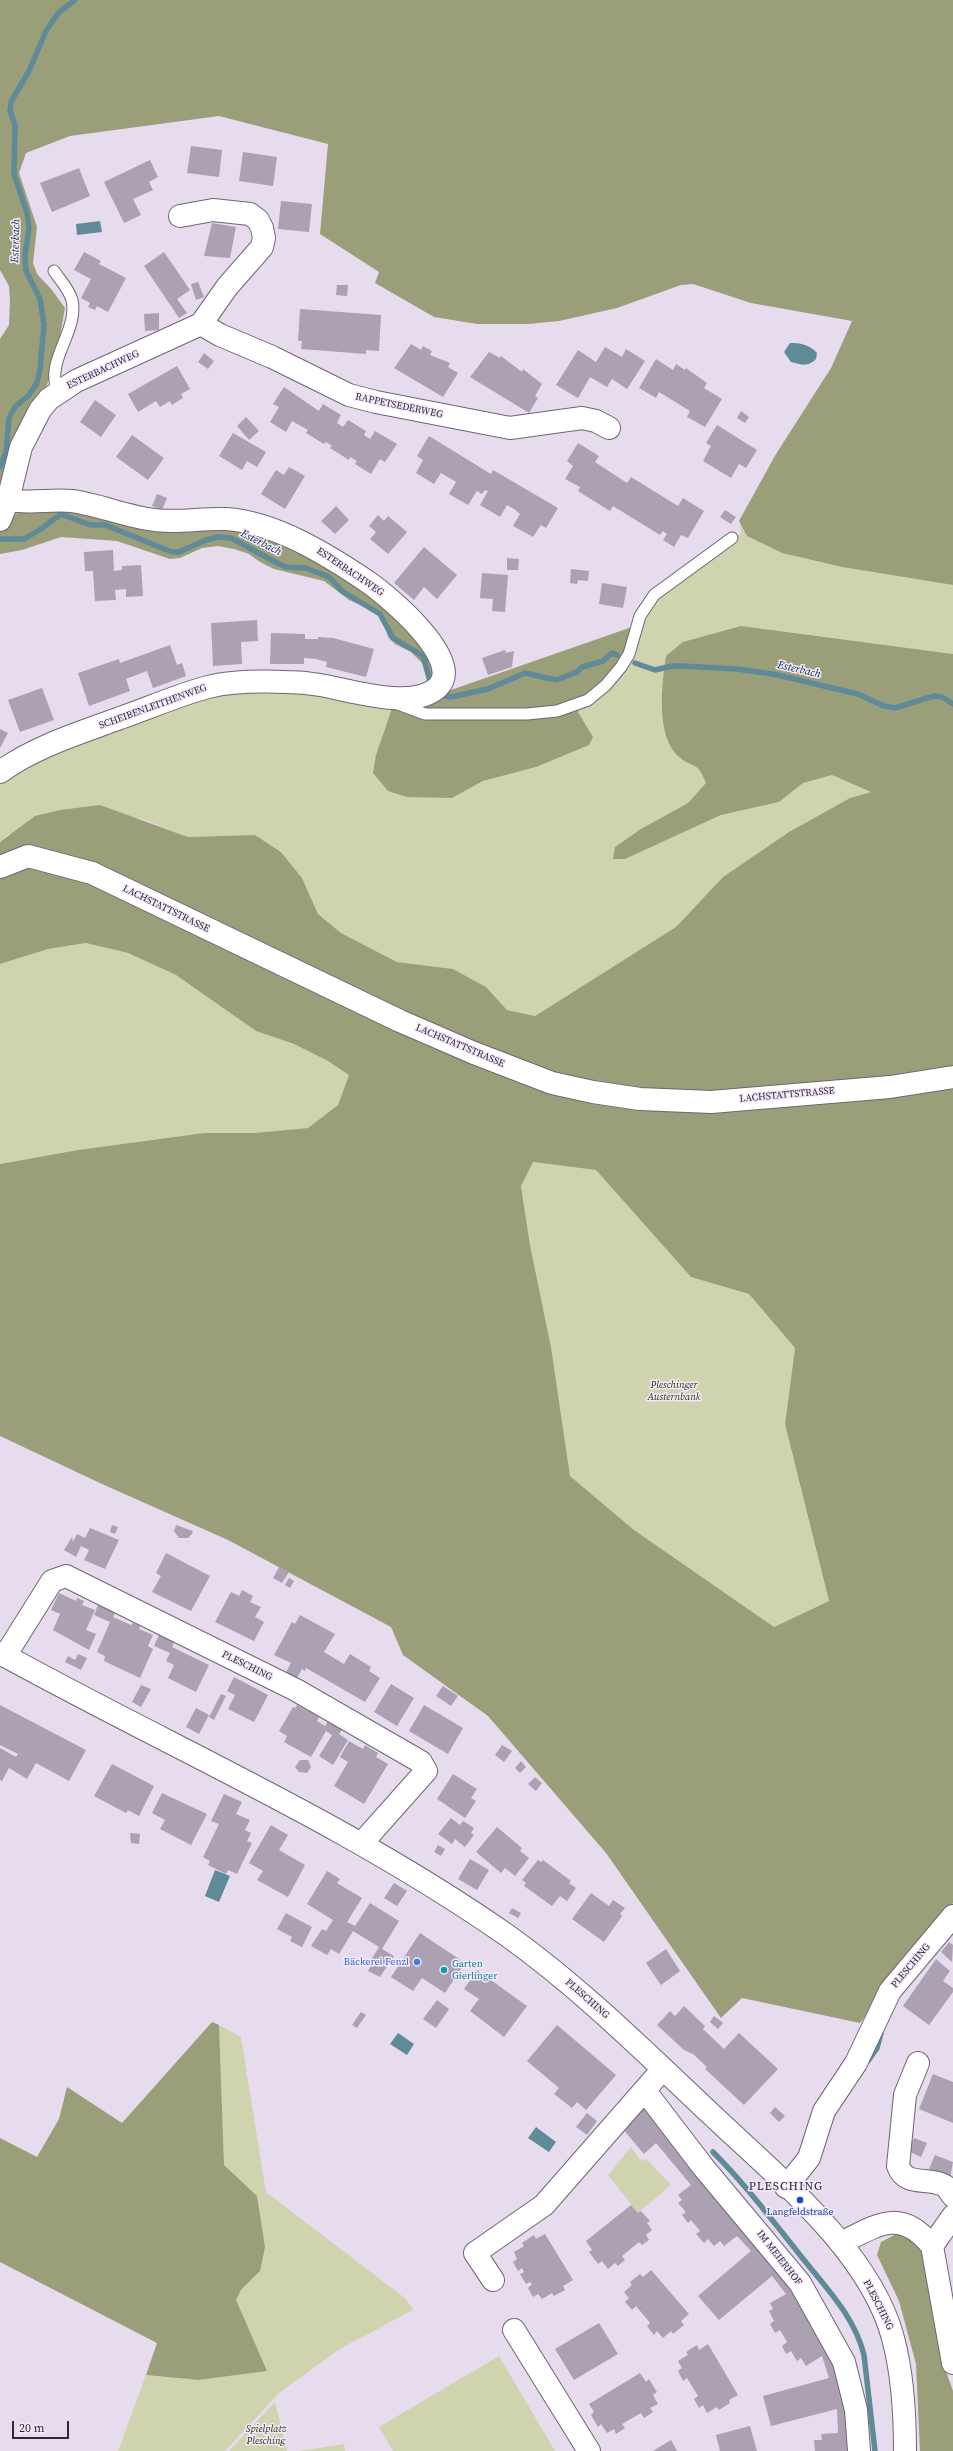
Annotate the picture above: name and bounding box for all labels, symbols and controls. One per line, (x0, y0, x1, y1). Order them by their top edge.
water label: Esterbach (9, 219, 23, 263)
street label: ESTERBACHWEG (65, 348, 141, 392)
street label: RAPPETSEDERWEG (354, 391, 444, 421)
water label: Esterbach (238, 527, 284, 559)
street label: ESTERBACHWEG (314, 545, 386, 599)
water label: Esterbach (776, 659, 822, 681)
street label: SCHEIBENLEITHENWEG (98, 682, 208, 732)
street label: LACHSTATTSTRASSE (121, 883, 211, 935)
street label: LACHSTATTSTRASSE (414, 1022, 506, 1070)
street label: LACHSTATTSTRASSE (739, 1085, 835, 1105)
park label: Pleschinger Austernbank (647, 1379, 701, 1402)
street label: PLESCHING (220, 1649, 274, 1683)
street label: PLESCHING (889, 1941, 933, 1991)
place label: Bäckerei Fenzl (344, 1956, 409, 1968)
marker: Bäckerei Fenzl (412, 1957, 422, 1967)
place label: Garten Gierlinger (452, 1958, 497, 1982)
marker: Garten Gierlinger (439, 1965, 449, 1975)
street label: PLESCHING (562, 1977, 612, 2021)
district label: PLESCHING (749, 2180, 823, 2194)
marker: Langfeldstraße (795, 2195, 805, 2205)
place label: Langfeldstraße (766, 2206, 834, 2218)
street label: IM MEIERHOF (754, 2228, 804, 2288)
street label: PLESCHING (860, 2278, 896, 2332)
scale bar (14, 2413, 71, 2439)
text: 20 m (19, 2420, 45, 2436)
park label: Spielplatz Plesching (246, 2423, 286, 2446)

